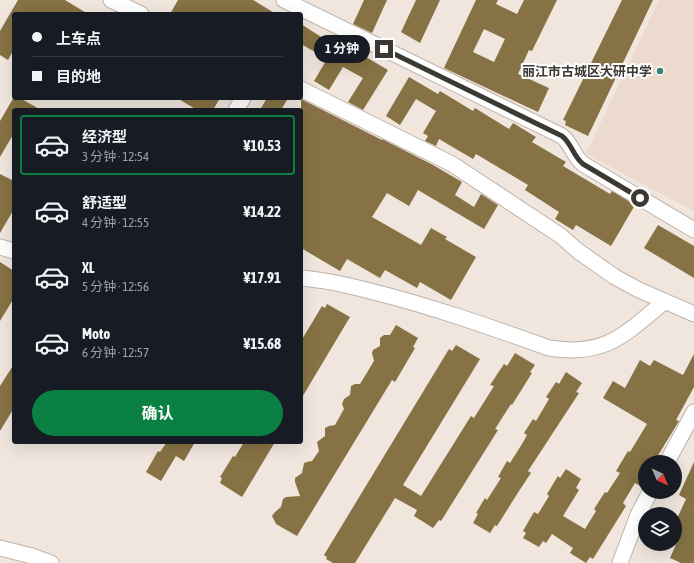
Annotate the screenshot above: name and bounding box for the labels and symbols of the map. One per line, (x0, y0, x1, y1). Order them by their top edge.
callout: 1 分钟 (314, 35, 370, 63)
route end (375, 40, 393, 58)
place label: 丽江市古城区大研中学 (522, 64, 652, 79)
marker: 丽江市古城区大研中学 (655, 66, 665, 76)
route start (631, 189, 649, 207)
north arrow (638, 455, 682, 499)

